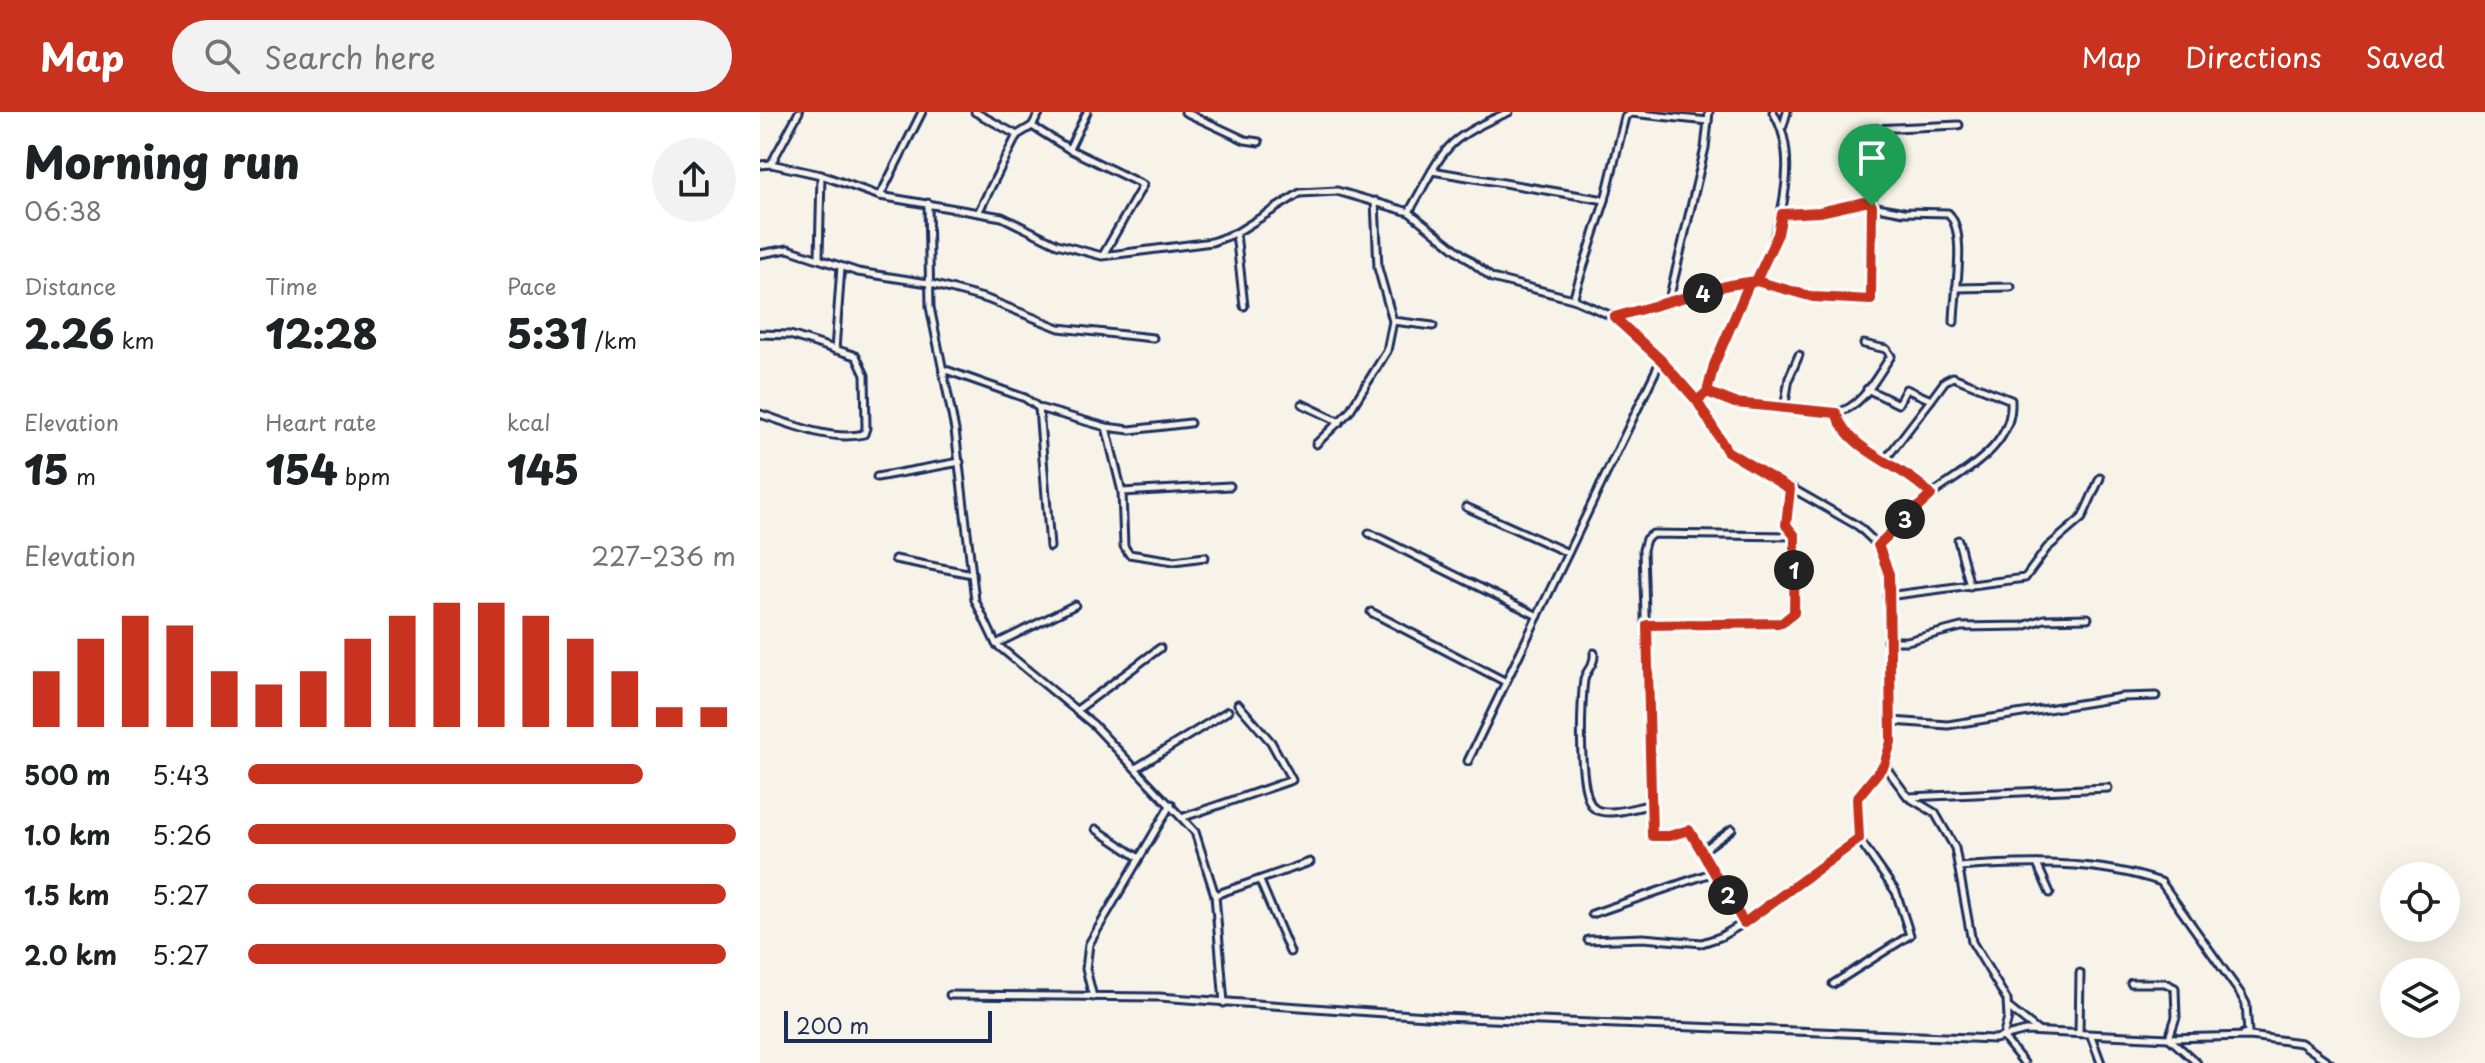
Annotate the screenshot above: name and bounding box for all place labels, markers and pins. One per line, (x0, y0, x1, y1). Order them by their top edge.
pin (1838, 124, 1906, 206)
pin: 4 (1683, 273, 1723, 313)
pin: 3 (1885, 499, 1925, 539)
pin: 1 (1774, 550, 1814, 590)
pin: 2 (1708, 875, 1748, 915)

